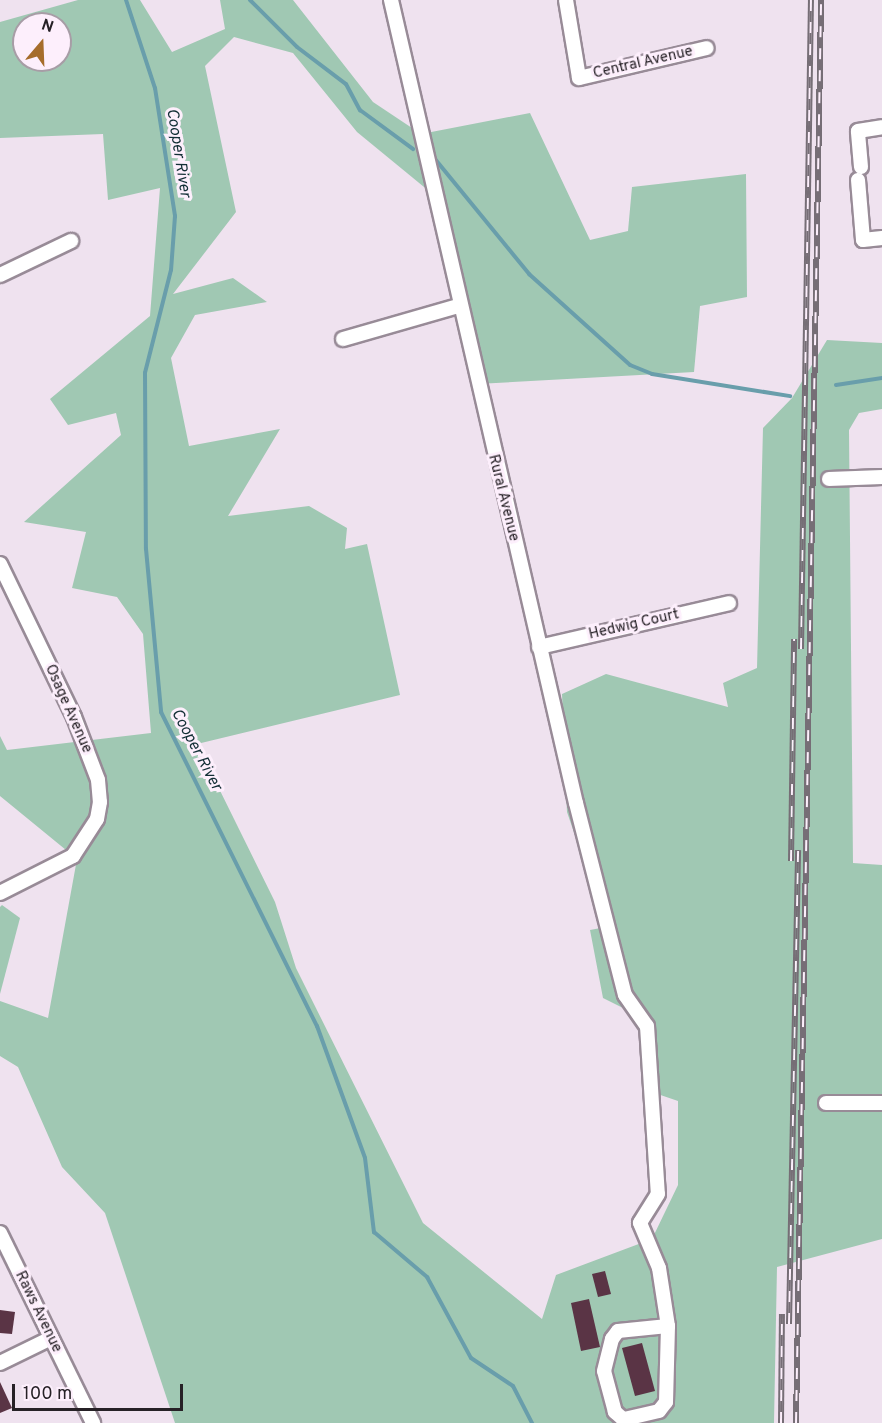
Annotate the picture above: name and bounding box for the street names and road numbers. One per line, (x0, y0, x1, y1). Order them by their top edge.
street label: Central Avenue (591, 43, 695, 83)
street label: Rural Avenue (483, 452, 523, 544)
street label: Hedwig Court (587, 606, 681, 644)
street label: Osage Avenue (40, 662, 96, 756)
street label: Raws Avenue (10, 1268, 66, 1356)

